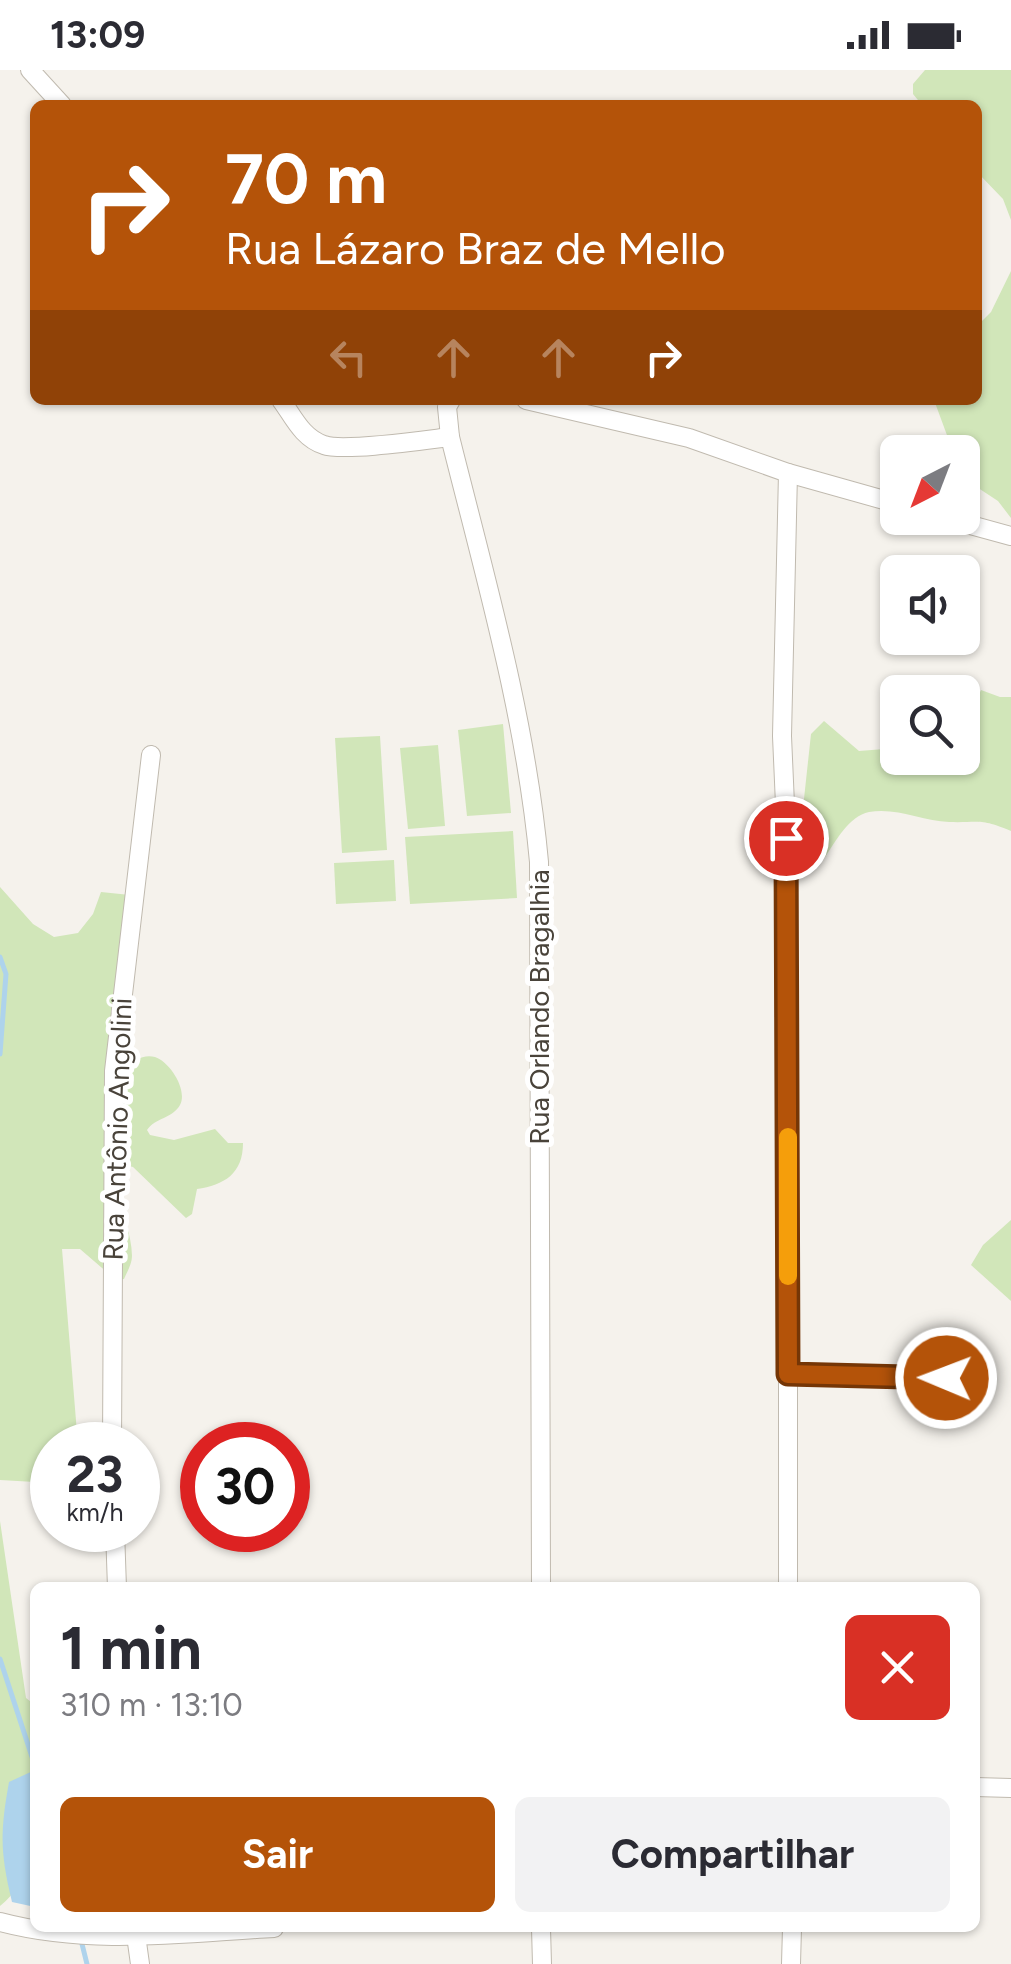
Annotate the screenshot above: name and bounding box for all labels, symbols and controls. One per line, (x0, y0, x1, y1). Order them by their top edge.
text: 13:09 (50, 12, 145, 58)
text: 70 m (225, 136, 387, 221)
icon: right (60, 140, 190, 270)
text: Rua Lázaro Braz de Mello (225, 221, 726, 275)
icon: left (321, 330, 376, 385)
icon: ahead (426, 330, 481, 385)
icon: ahead (531, 330, 586, 385)
icon: right (636, 330, 691, 385)
north arrow (880, 435, 980, 535)
map controls (880, 435, 980, 775)
button: sound (880, 555, 980, 655)
button: search (880, 675, 980, 775)
pin (744, 796, 829, 881)
icon: arrive (759, 811, 814, 866)
street label: Rua Orlando Bragalhia (522, 869, 556, 1145)
street label: Rua Antônio Angolini (95, 997, 139, 1261)
position arrow (894, 1326, 998, 1430)
speed limit sign: 30 (180, 1422, 310, 1552)
text: 23 (67, 1444, 123, 1505)
text: km/h (66, 1497, 124, 1527)
text: 1 min (60, 1612, 202, 1684)
button: close (845, 1615, 950, 1720)
text: 310 m · 13:10 (60, 1686, 243, 1724)
button: Sair (60, 1797, 495, 1912)
button: Compartilhar (515, 1797, 950, 1912)

